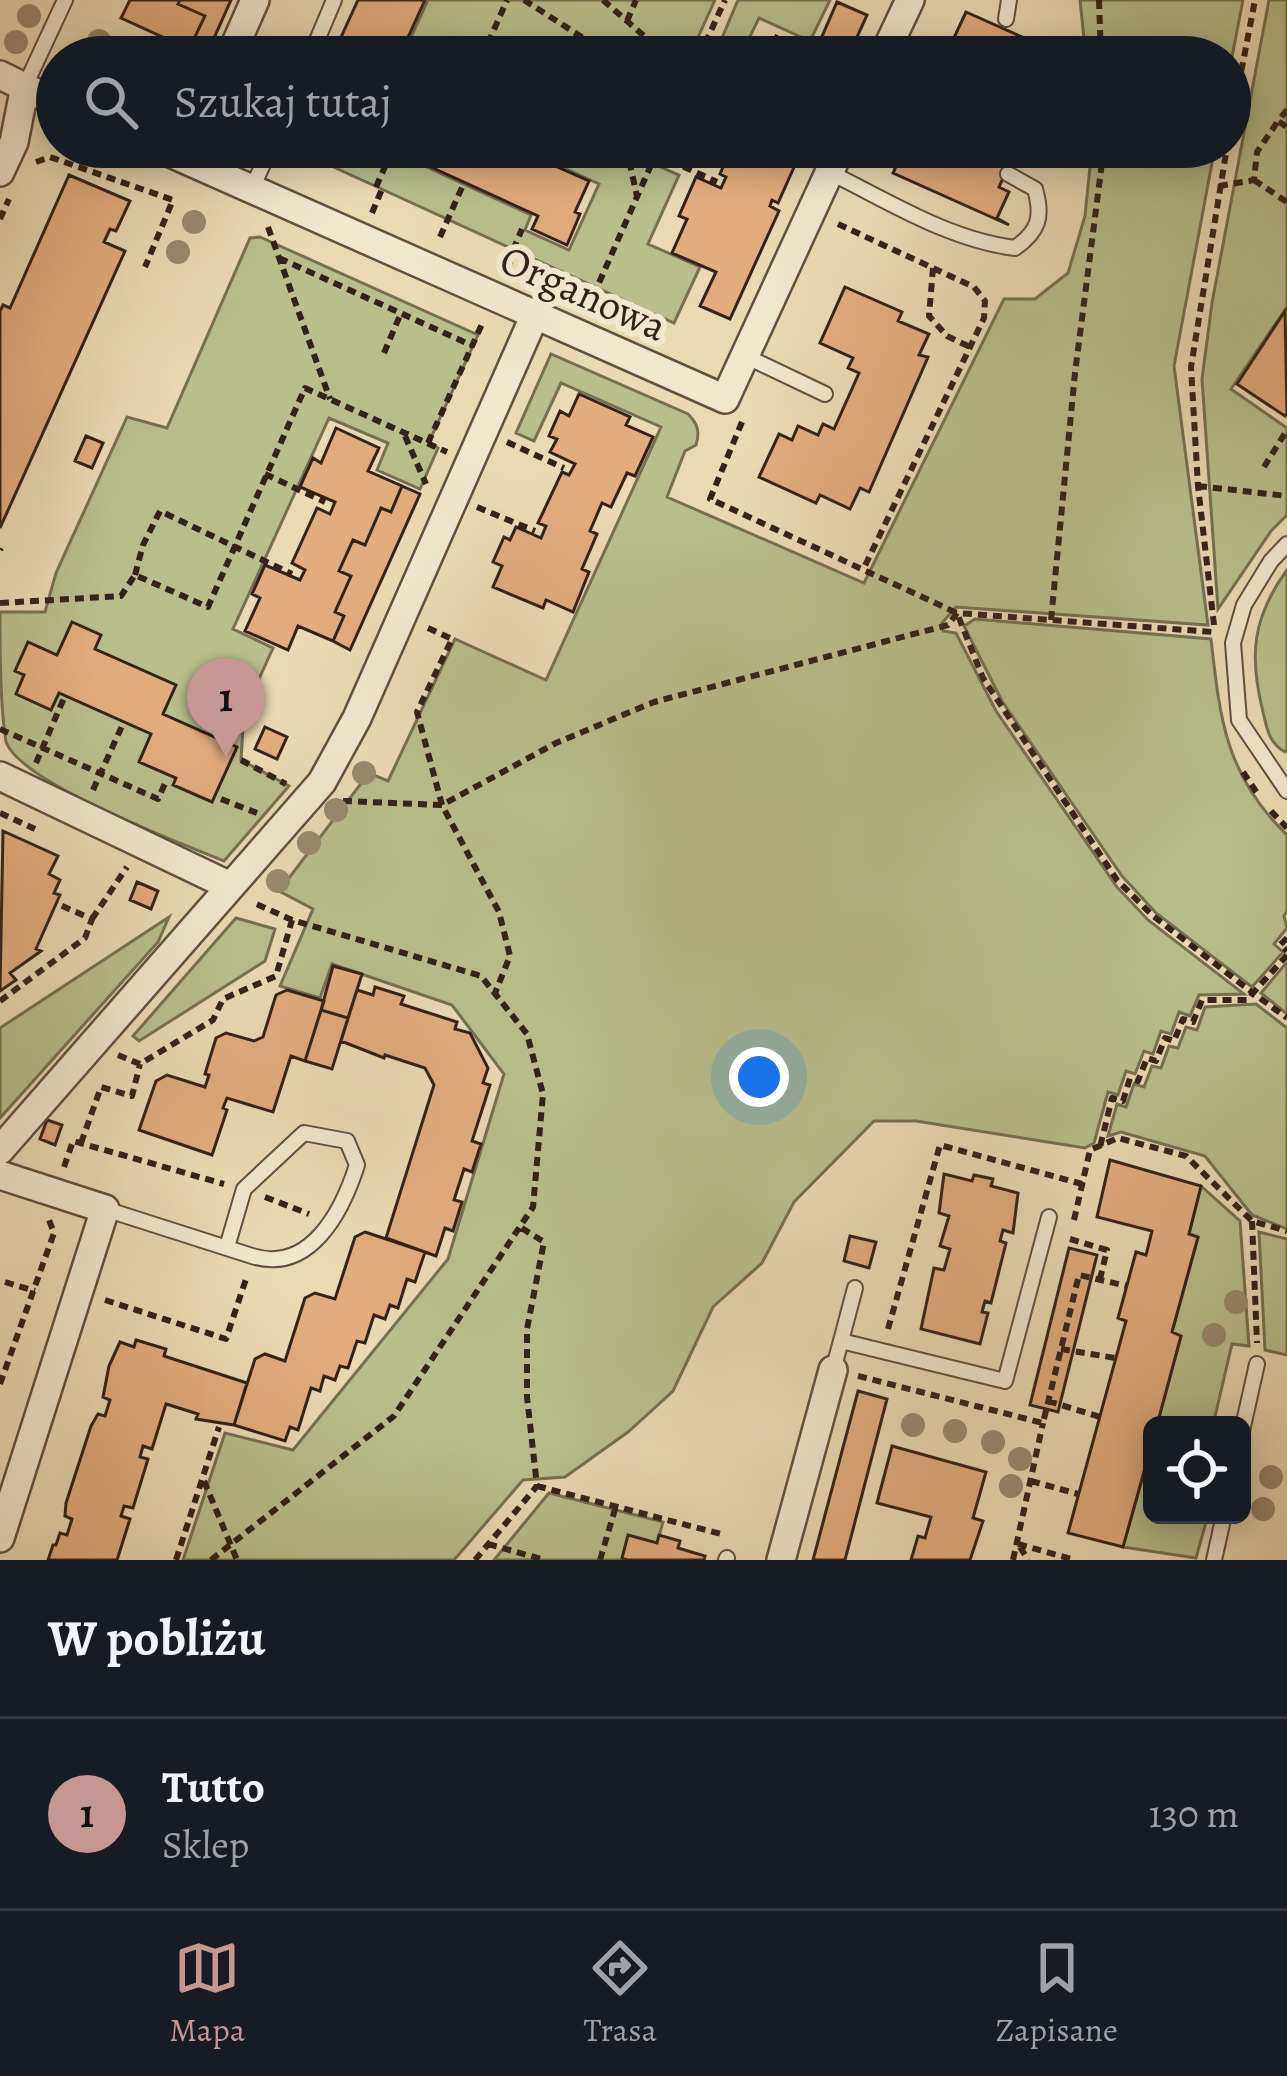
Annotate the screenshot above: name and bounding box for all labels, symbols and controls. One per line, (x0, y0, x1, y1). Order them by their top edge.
search box (36, 36, 1251, 168)
icon: search (78, 69, 144, 135)
text: Szukaj tutaj (174, 71, 392, 133)
street label: Organowa (491, 230, 677, 355)
pin: 1 (187, 658, 265, 757)
your location (729, 1047, 789, 1107)
map controls (1143, 1416, 1251, 1524)
button: locate (1143, 1416, 1251, 1524)
text: W pobliżu (48, 1603, 265, 1673)
text: Tutto (162, 1756, 265, 1818)
text: 1 (80, 1787, 94, 1840)
text: 130 m (1148, 1787, 1239, 1840)
text: Sklep (162, 1818, 249, 1871)
tab: Mapa (169, 1935, 245, 2052)
tab: Trasa (584, 1935, 657, 2052)
tab: Zapisane (995, 1935, 1118, 2052)

